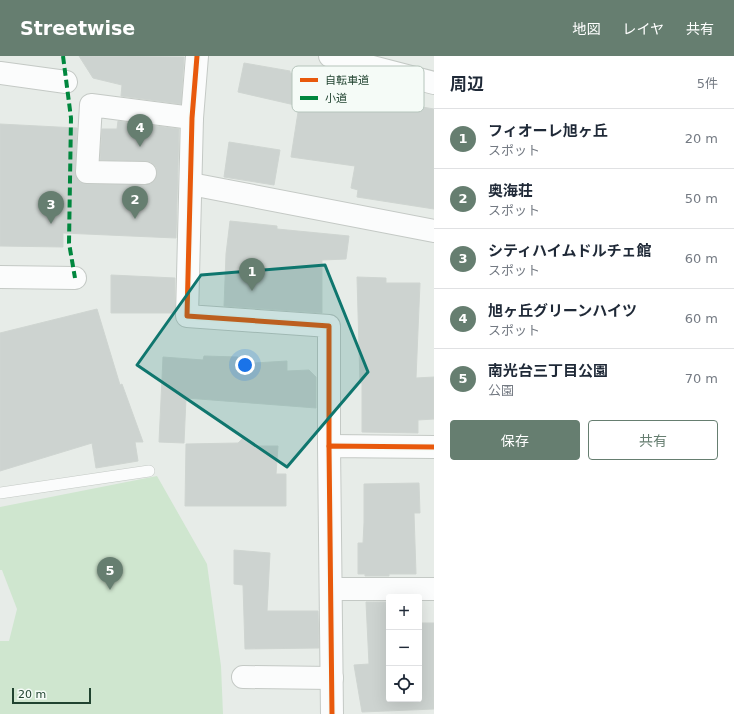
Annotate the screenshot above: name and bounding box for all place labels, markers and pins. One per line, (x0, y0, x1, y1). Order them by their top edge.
pin: 4 (127, 114, 153, 147)
pin: 2 (122, 186, 148, 219)
pin: 3 (38, 191, 64, 224)
pin: 1 (239, 258, 265, 291)
pin: 5 (97, 557, 123, 590)

